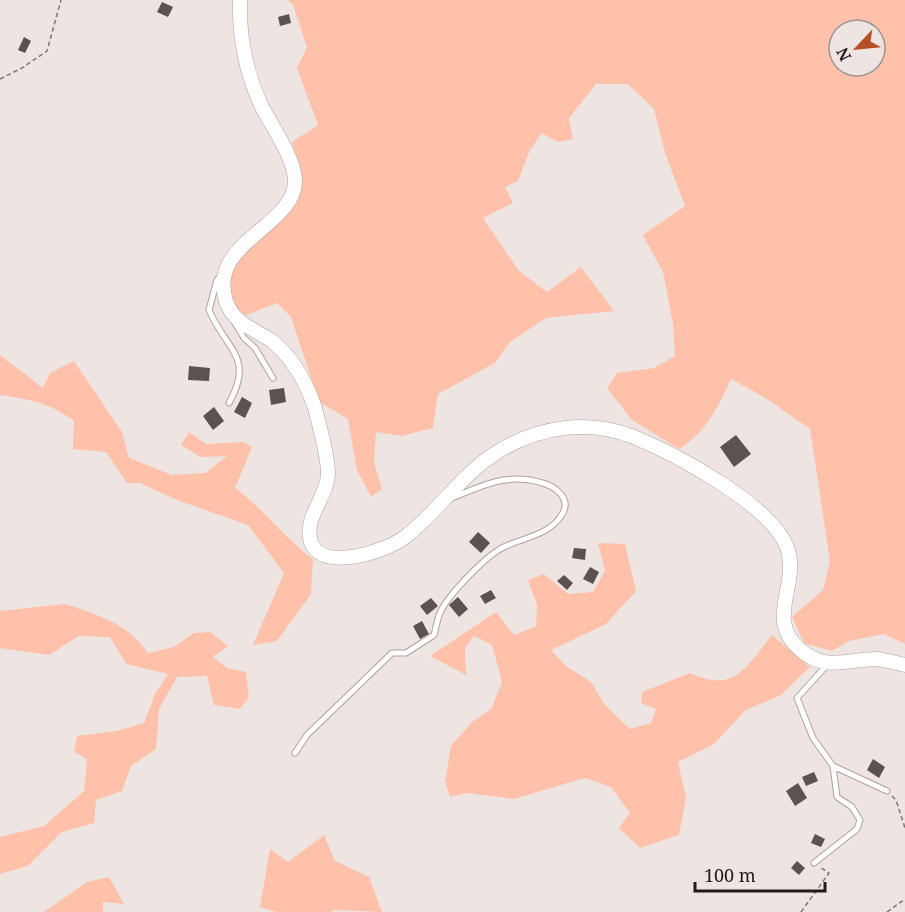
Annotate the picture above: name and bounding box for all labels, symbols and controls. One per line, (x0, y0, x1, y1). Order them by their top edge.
north arrow (827, 18, 887, 78)
text: N (831, 44, 856, 65)
scale bar (695, 855, 826, 893)
text: 100 m (704, 863, 756, 887)

